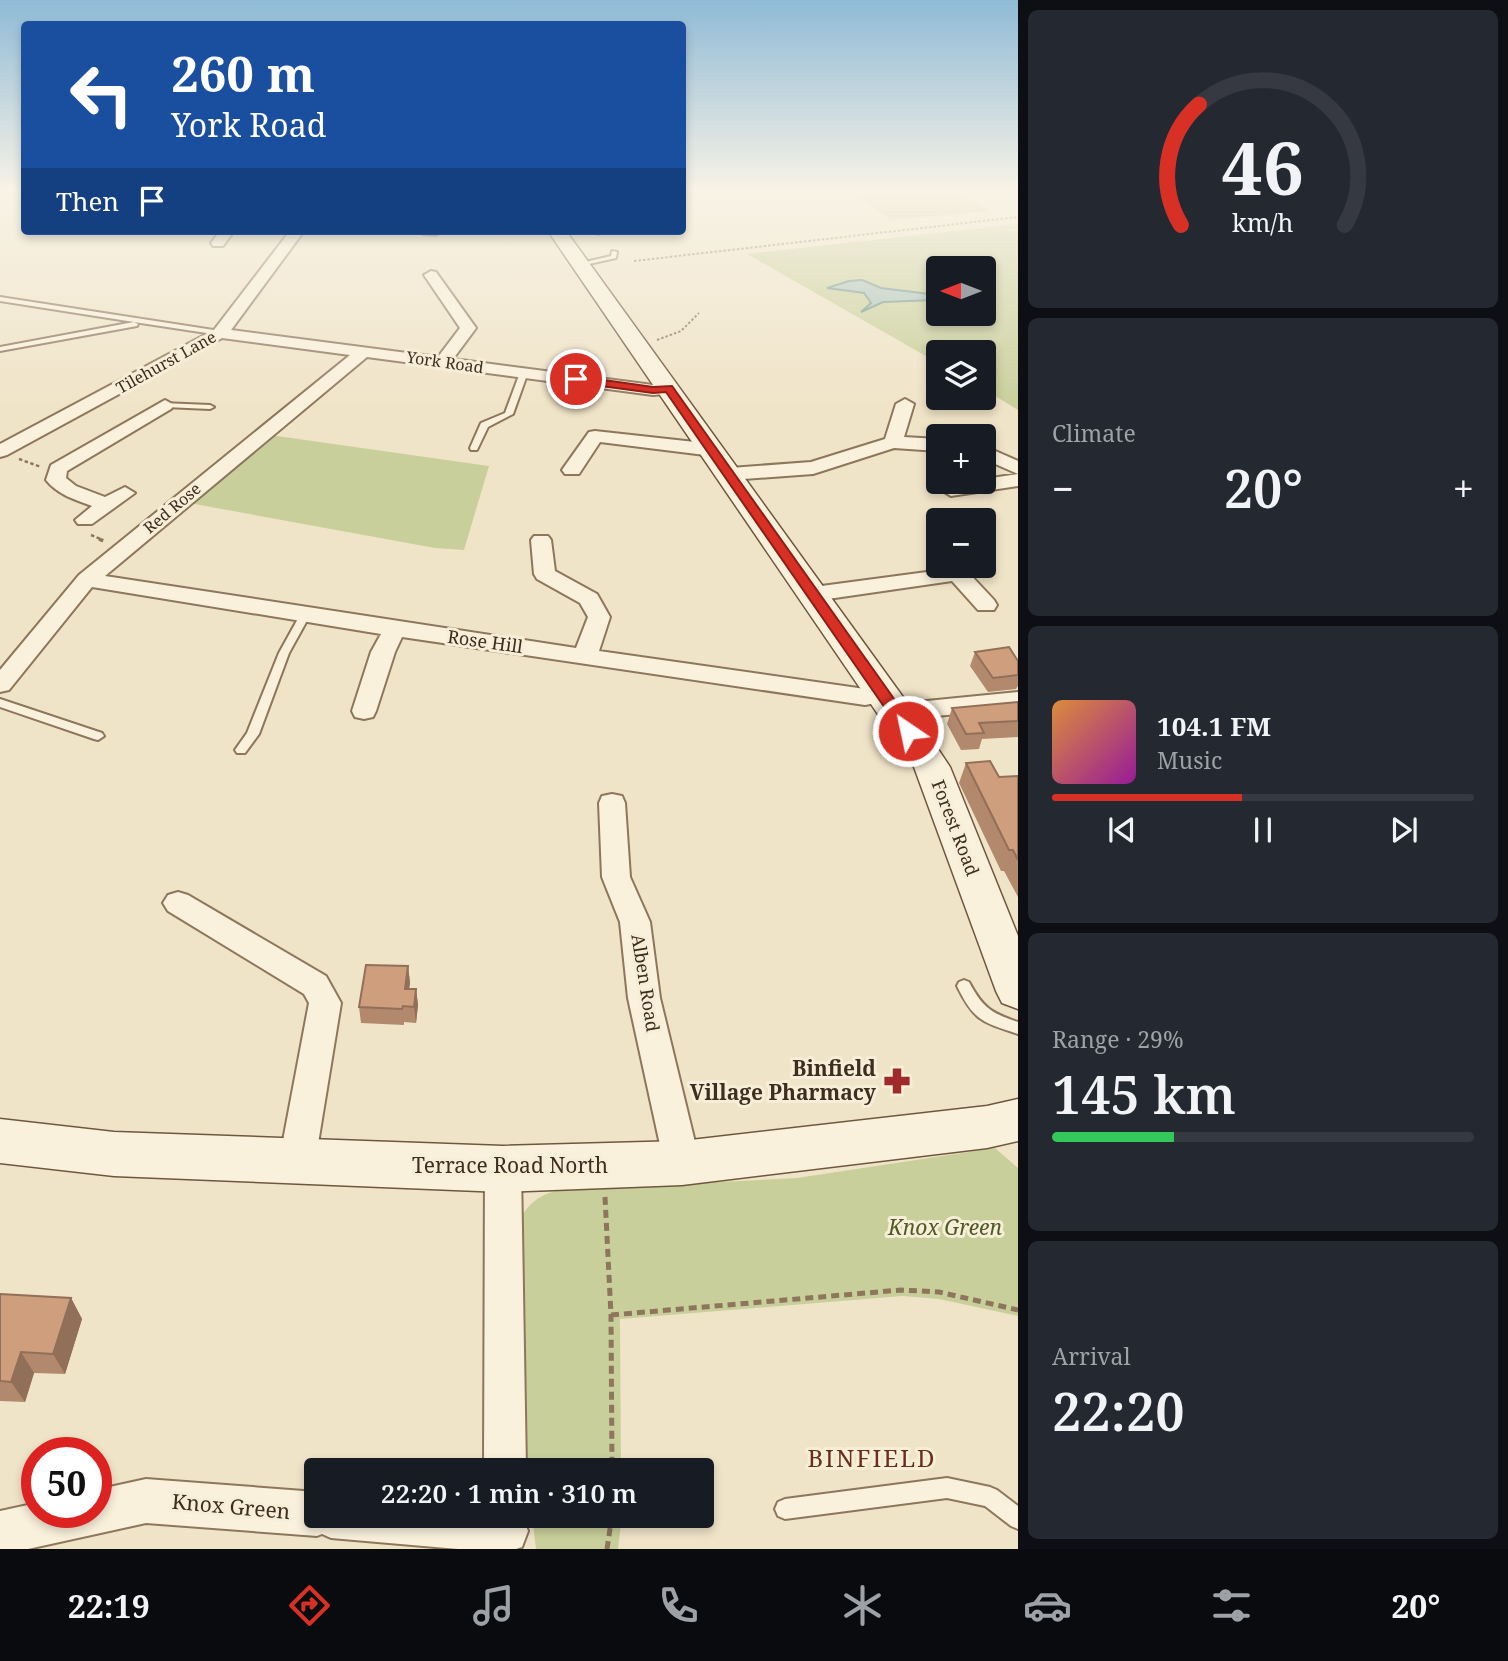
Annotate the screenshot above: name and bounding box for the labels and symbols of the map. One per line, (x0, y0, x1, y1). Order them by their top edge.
north arrow (926, 256, 996, 326)
street label: Tilehurst Lane (112, 325, 220, 399)
street label: York Road (404, 346, 485, 378)
pin (546, 349, 606, 409)
street label: Red Rose (139, 478, 205, 538)
street label: Rose Hill (446, 624, 525, 658)
position arrow (871, 694, 945, 768)
street label: Forest Road (927, 776, 985, 879)
street label: Alben Road (626, 932, 666, 1033)
place label: Binfield Village Pharmacy (690, 1054, 877, 1106)
pharmacy icon: Binfield Village Pharmacy (882, 1066, 912, 1096)
street label: Terrace Road North (412, 1151, 608, 1179)
park label: Knox Green (887, 1213, 1002, 1241)
speed limit sign: 50 (21, 1437, 112, 1528)
district label: BINFIELD (807, 1441, 937, 1474)
street label: Knox Green (171, 1487, 292, 1525)

